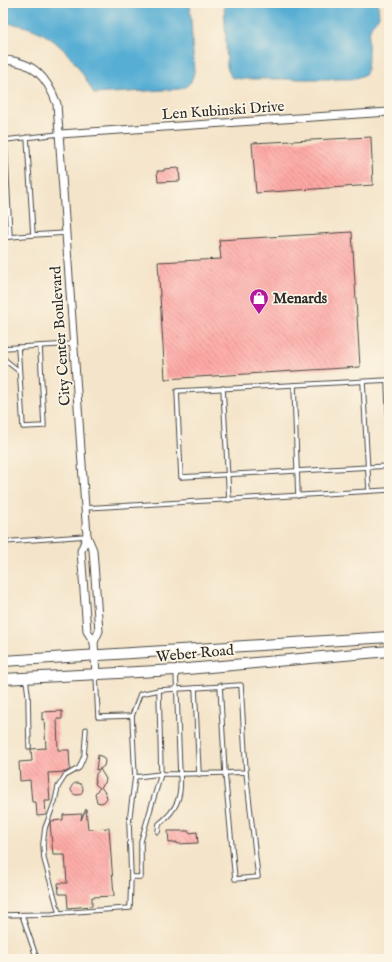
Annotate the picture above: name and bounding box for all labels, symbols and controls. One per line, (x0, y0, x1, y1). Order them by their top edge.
street label: Len Kubinski Drive (161, 97, 285, 124)
street label: City Center Boulevard (46, 264, 75, 406)
shop icon: Menards (248, 287, 270, 315)
place label: Menards (273, 289, 328, 308)
street label: Weber Road (155, 641, 236, 666)

